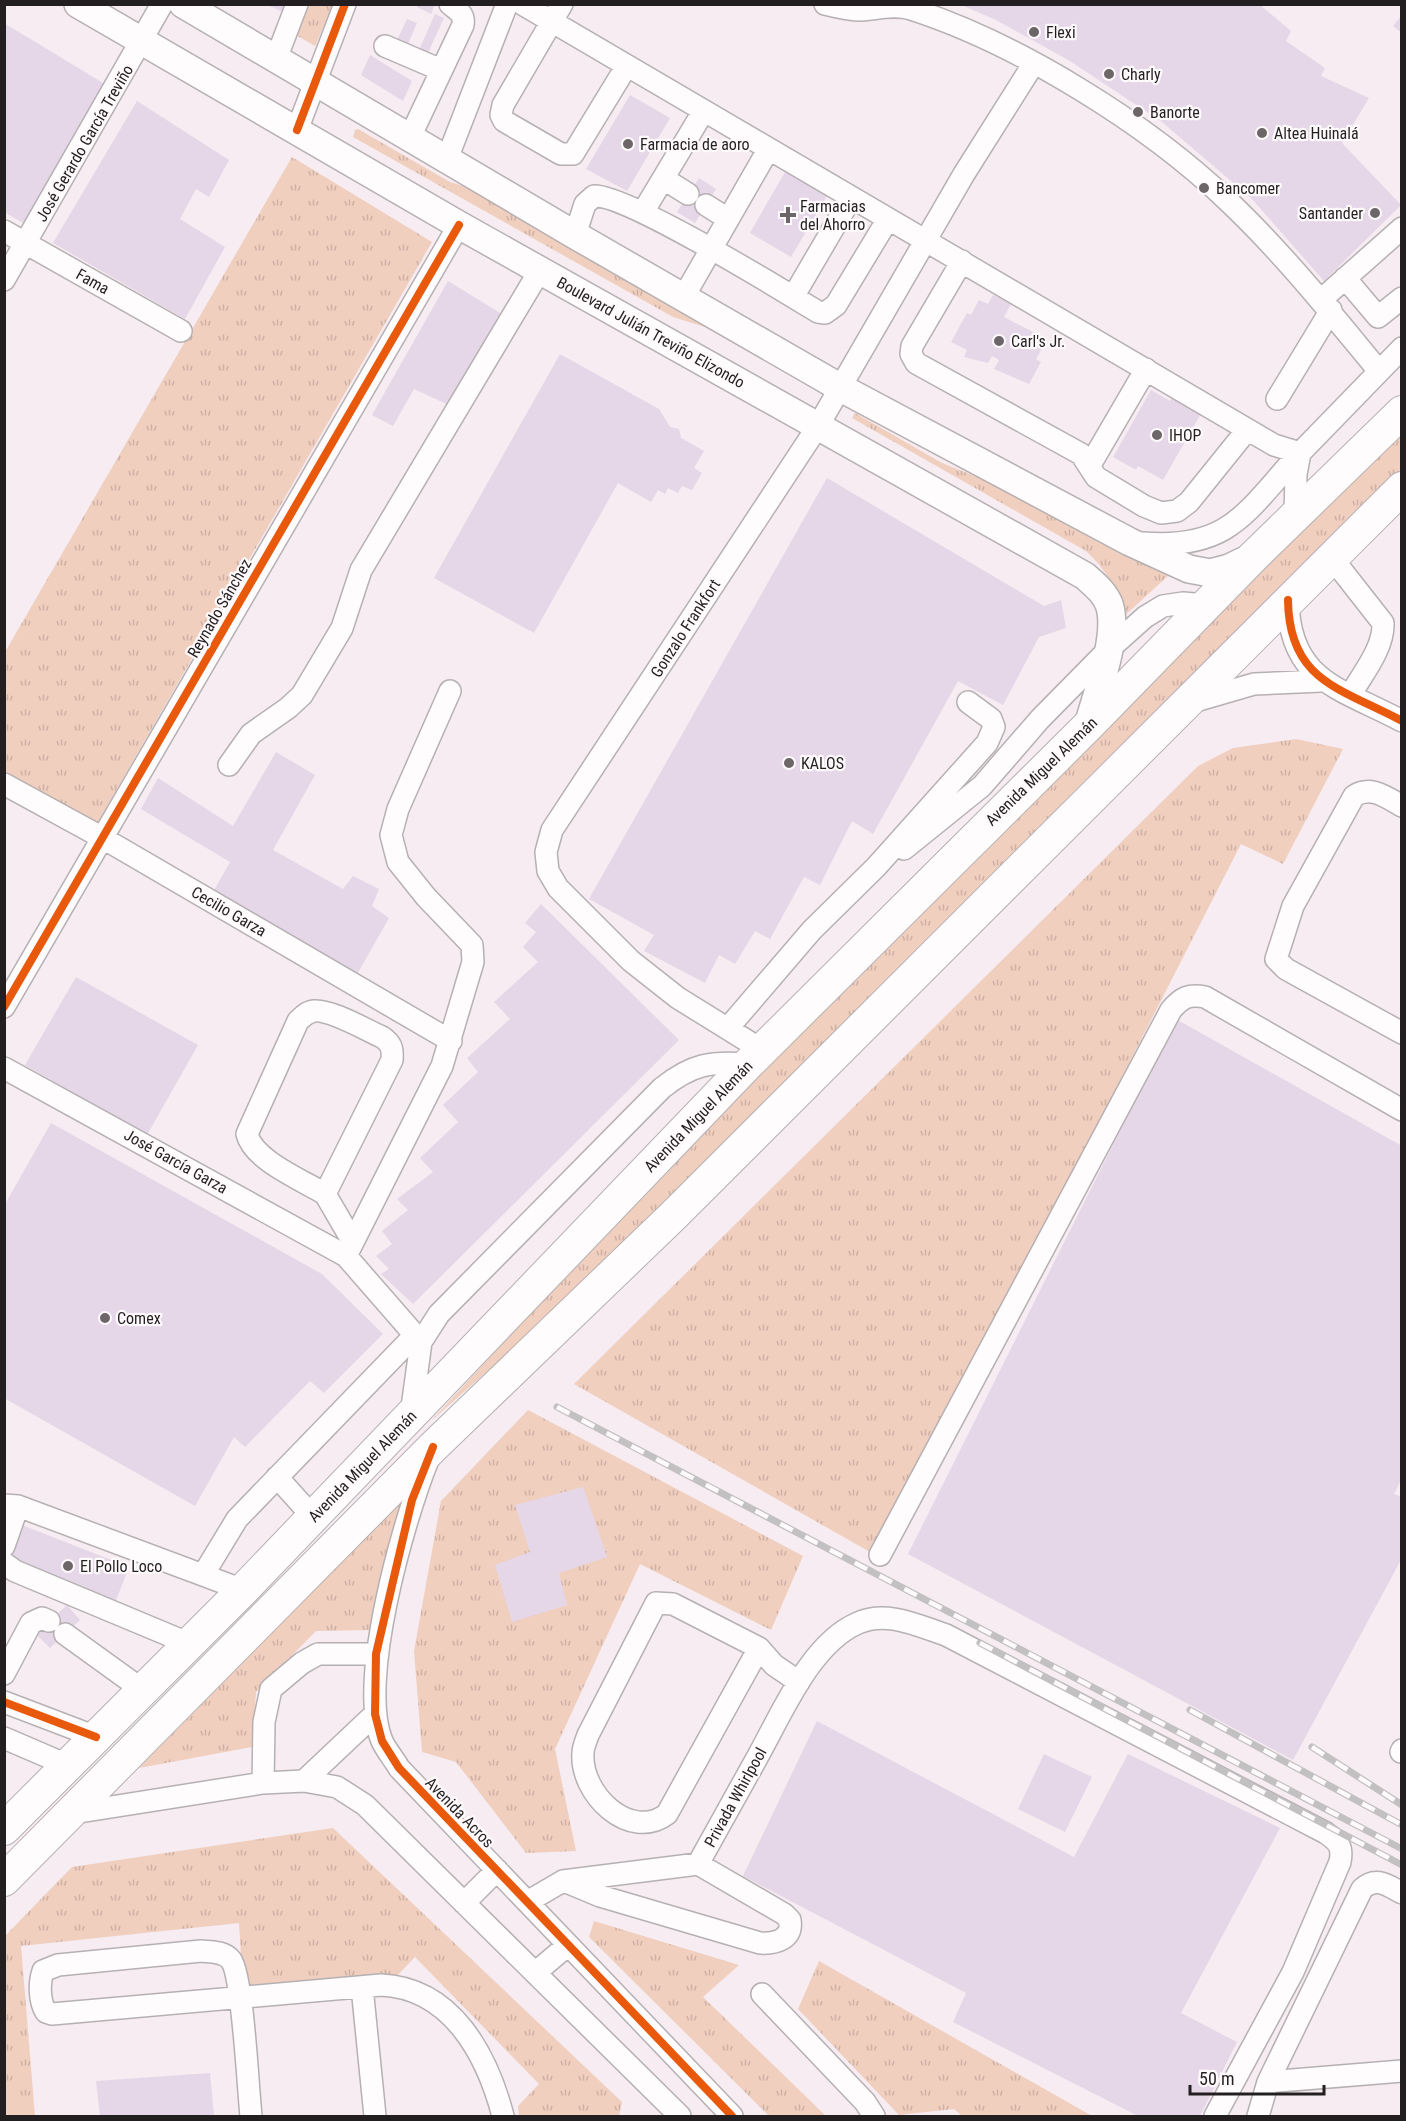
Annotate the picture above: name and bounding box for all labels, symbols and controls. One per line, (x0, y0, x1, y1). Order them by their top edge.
place label: Flexi (1046, 23, 1076, 42)
marker: Flexi (1027, 25, 1041, 39)
street label: José Gerardo García Treviño (32, 61, 137, 225)
place label: Charly (1121, 65, 1161, 84)
marker: Charly (1102, 67, 1116, 81)
place label: Banorte (1150, 103, 1200, 122)
marker: Banorte (1131, 105, 1145, 119)
place label: Altea Huinalá (1274, 124, 1359, 143)
marker: Altea Huinalá (1255, 126, 1269, 140)
place label: Farmacia de aoro (640, 135, 750, 154)
marker: Farmacia de aoro (621, 137, 635, 151)
place label: Bancomer (1216, 179, 1280, 198)
marker: Bancomer (1197, 181, 1211, 195)
place label: Farmacias del Ahorro (800, 197, 866, 234)
place label: Santander (1299, 204, 1363, 223)
marker: Santander (1368, 206, 1382, 220)
marker: Farmacias del Ahorro (781, 208, 795, 222)
street label: Fama (73, 265, 113, 298)
street label: Boulevard Julián Treviño Elizondo (554, 273, 748, 392)
place label: Carl's Jr. (1011, 332, 1065, 351)
marker: Carl's Jr. (992, 334, 1006, 348)
place label: IHOP (1169, 426, 1202, 445)
marker: IHOP (1150, 428, 1164, 442)
street label: Reynado Sánchez (183, 555, 255, 661)
street label: Gonzalo Frankfort (647, 575, 724, 681)
street label: Avenida Miguel Alemán (982, 713, 1101, 830)
place label: KALOS (801, 754, 844, 773)
marker: KALOS (782, 756, 796, 770)
street label: Cecilio Garza (188, 882, 270, 941)
street label: Avenida Miguel Alemán (640, 1057, 757, 1176)
street label: José García Garza (121, 1125, 231, 1198)
place label: Comex (117, 1309, 161, 1328)
marker: Comex (98, 1311, 112, 1325)
street label: Avenida Miguel Alemán (304, 1407, 421, 1526)
place label: El Pollo Loco (80, 1557, 162, 1576)
marker: El Pollo Loco (61, 1559, 75, 1573)
street label: Privada Whirlpool (700, 1744, 771, 1850)
street label: Avenida Acros (421, 1773, 498, 1851)
scale bar (1190, 2058, 1324, 2096)
text: 50 m (1199, 2068, 1234, 2089)

